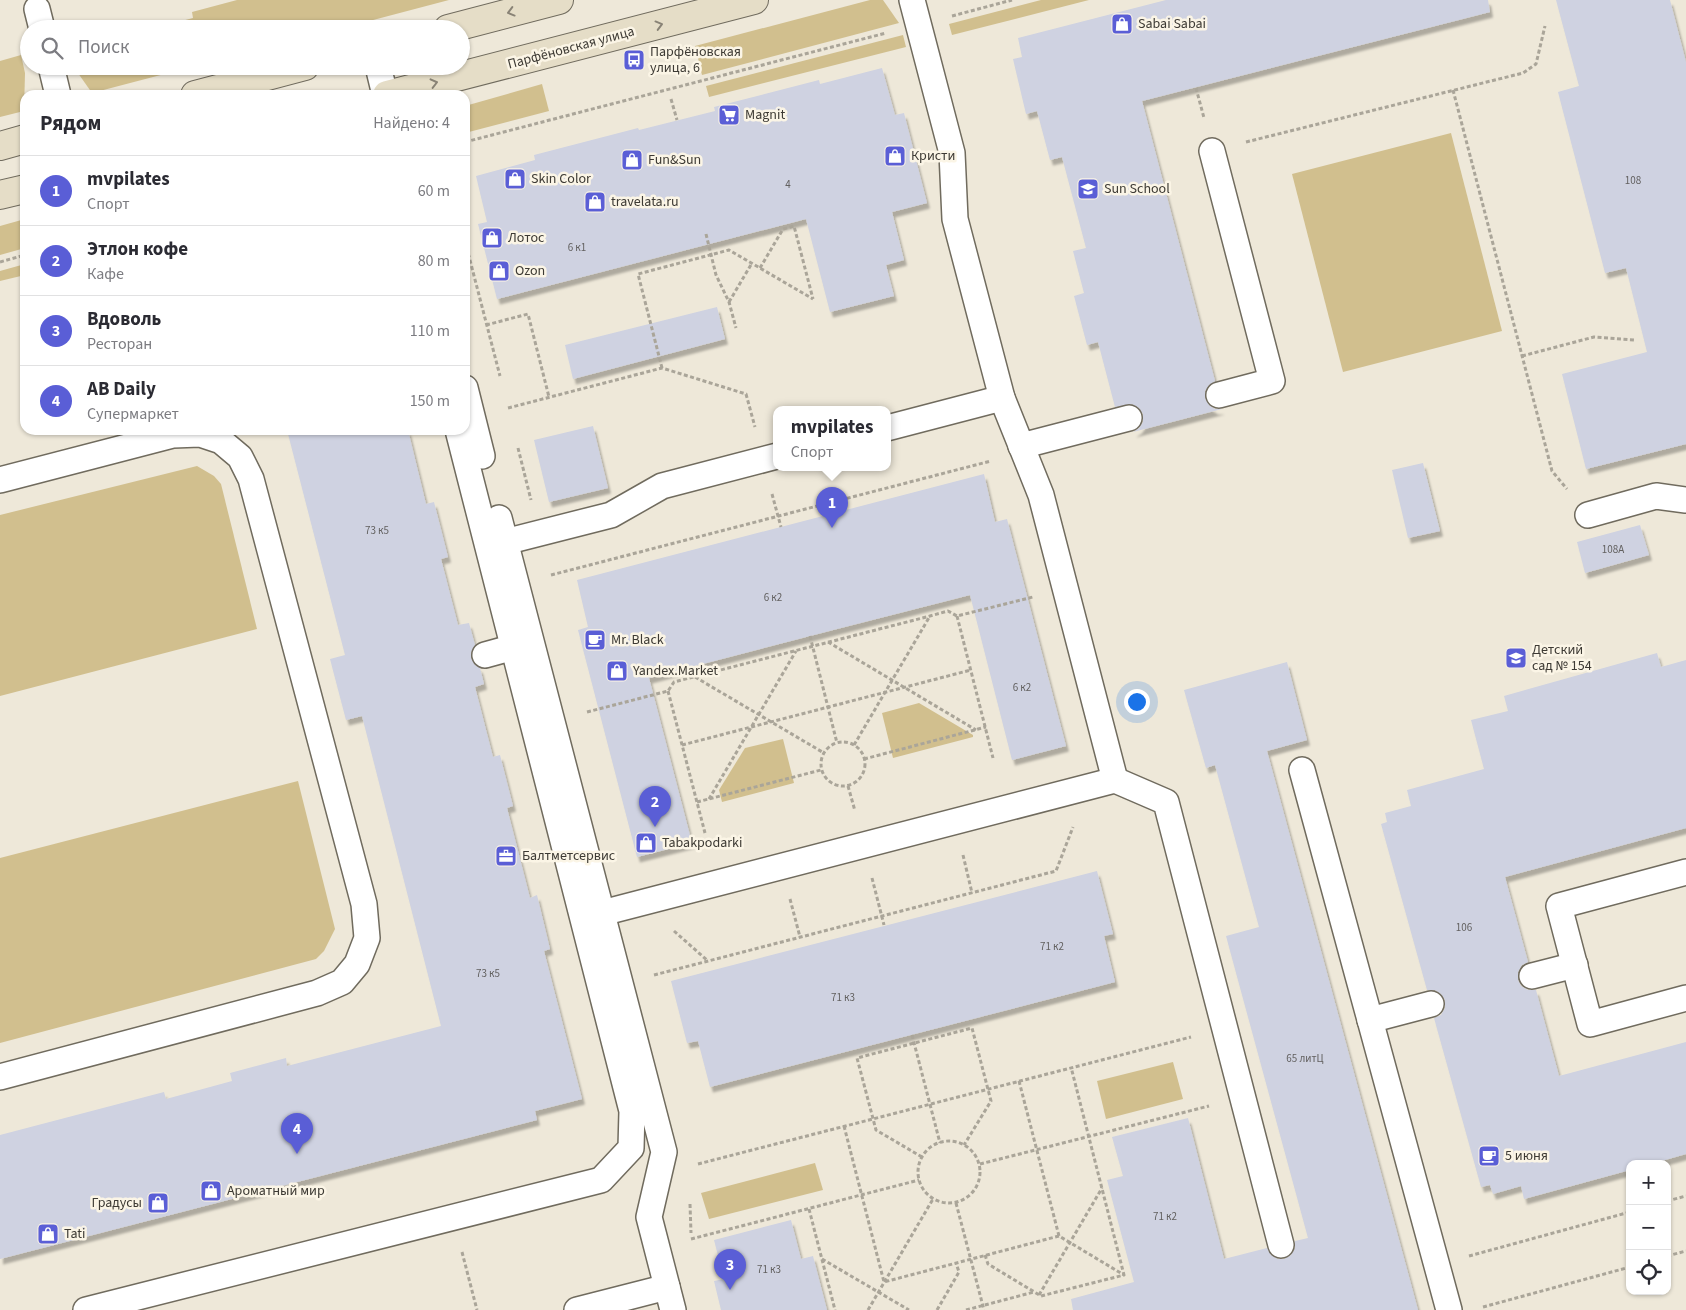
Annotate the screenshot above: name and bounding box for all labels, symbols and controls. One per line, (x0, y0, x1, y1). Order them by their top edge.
one-way arrow (507, 6, 516, 17)
shop icon: Sabai Sabai (1110, 12, 1134, 36)
place label: Sabai Sabai (1138, 14, 1206, 34)
search box (20, 20, 470, 75)
one-way arrow (655, 20, 663, 30)
street label: Парфёновская улица (505, 21, 637, 75)
icon: search (38, 34, 66, 62)
text: Поиск (78, 34, 129, 61)
place label: Парфёновская улица, 6 (650, 42, 741, 78)
bus stop icon: Парфёновская улица, 6 (622, 48, 646, 72)
one-way arrow (430, 78, 439, 89)
supermarket icon: Magnit (717, 103, 741, 127)
place label: Magnit (745, 105, 785, 125)
text: Рядом (40, 108, 101, 138)
text: Найдено: 4 (373, 112, 450, 134)
shop icon: Кристи (883, 144, 907, 168)
place label: Кристи (911, 146, 955, 166)
shop icon: Fun&Sun (620, 148, 644, 172)
place label: Fun&Sun (648, 150, 701, 170)
text: mvpilates (87, 166, 170, 193)
shop icon: Skin Color (503, 167, 527, 191)
place label: Skin Color (531, 169, 591, 189)
house number: 108 (1625, 173, 1642, 188)
house number: 4 (785, 177, 791, 192)
school or university icon: Sun School (1076, 177, 1100, 201)
place label: Sun School (1104, 179, 1170, 199)
text: 1 (52, 180, 60, 202)
text: 60 m (418, 180, 450, 202)
shop icon: travelata.ru (583, 190, 607, 214)
place label: travelata.ru (611, 192, 679, 212)
text: Спорт (87, 193, 130, 215)
shop icon: Лотос (480, 226, 504, 250)
place label: Лотос (508, 228, 545, 248)
text: Этлон кофе (87, 236, 188, 263)
house number: 6 к1 (568, 240, 586, 255)
text: 2 (52, 250, 60, 272)
text: 80 m (418, 250, 450, 272)
shop icon: Ozon (487, 259, 511, 283)
place label: Ozon (515, 261, 545, 281)
text: Кафе (87, 263, 124, 285)
text: Вдоволь (87, 306, 161, 333)
text: 3 (52, 320, 60, 342)
text: 110 m (410, 320, 450, 342)
text: Ресторан (87, 333, 152, 355)
text: АВ Daily (87, 376, 156, 403)
text: 4 (52, 390, 60, 412)
text: 150 m (410, 390, 450, 412)
text: Супермаркет (87, 403, 179, 425)
popup (773, 406, 891, 471)
text: mvpilates (791, 414, 873, 441)
text: Спорт (791, 441, 833, 463)
pin: 1 (816, 487, 848, 528)
house number: 73 к5 (365, 523, 389, 538)
house number: 108А (1602, 542, 1624, 557)
house number: 6 к2 (764, 590, 782, 605)
cafe icon: Mr. Black (583, 628, 607, 652)
place label: Mr. Black (611, 630, 664, 650)
place label: Детский сад № 154 (1532, 640, 1592, 676)
school or university icon: Детский сад № 154 (1504, 646, 1528, 670)
shop icon: Yandex.Market (605, 659, 629, 683)
place label: Yandex.Market (632, 661, 718, 681)
house number: 6 к2 (1013, 680, 1031, 695)
your location (1124, 689, 1150, 715)
pin: 2 (639, 786, 671, 827)
shop icon: Tabakpodarki (634, 831, 658, 855)
place label: Tabakpodarki (662, 833, 743, 853)
office icon: Балтметсервис (494, 844, 518, 868)
place label: Балтметсервис (522, 846, 616, 866)
house number: 106 (1456, 920, 1473, 935)
house number: 71 к2 (1040, 939, 1064, 954)
house number: 73 к5 (476, 966, 500, 981)
house number: 71 к3 (831, 990, 855, 1005)
house number: 65 литЦ (1286, 1051, 1324, 1066)
pin: 4 (281, 1113, 313, 1154)
cafe icon: 5 июня (1477, 1144, 1501, 1168)
place label: 5 июня (1505, 1146, 1548, 1166)
map controls (1626, 1160, 1671, 1295)
button: + (1626, 1160, 1671, 1205)
shop icon: Ароматный мир (199, 1179, 223, 1203)
place label: Ароматный мир (227, 1181, 325, 1201)
shop icon: Градусы (146, 1191, 170, 1215)
place label: Градусы (92, 1193, 142, 1213)
button: − (1626, 1205, 1671, 1250)
house number: 71 к2 (1153, 1209, 1177, 1224)
shop icon: Tati (36, 1222, 60, 1246)
place label: Tati (64, 1224, 86, 1244)
pin: 3 (714, 1249, 746, 1290)
button: locate (1626, 1250, 1671, 1295)
house number: 71 к3 (757, 1262, 781, 1277)

